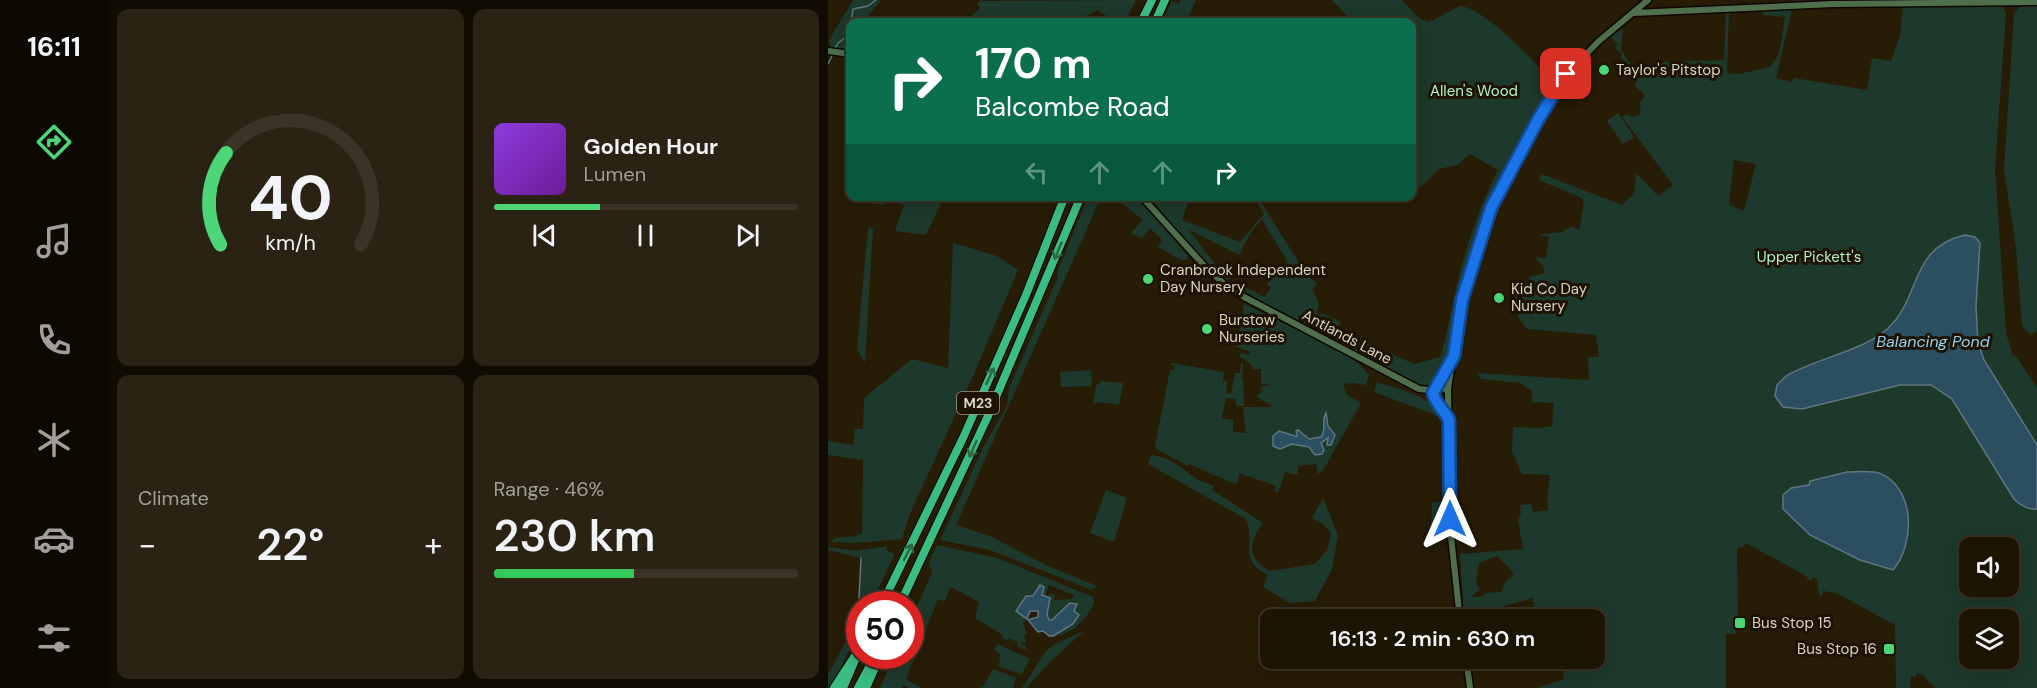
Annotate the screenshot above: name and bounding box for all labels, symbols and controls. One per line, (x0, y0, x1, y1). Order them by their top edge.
text: 16:11 (27, 29, 81, 64)
text: 170 m (975, 36, 1092, 91)
icon: right (876, 42, 954, 120)
pin (1540, 48, 1591, 99)
icon: arrive (1549, 57, 1582, 90)
place label: Taylor's Pitstop (1616, 60, 1721, 80)
marker: Taylor's Pitstop (1597, 63, 1611, 77)
park label: Allen's Wood (1430, 81, 1518, 101)
text: Balcombe Road (975, 89, 1170, 124)
icon: directions (33, 121, 75, 163)
text: Golden Hour (584, 132, 718, 161)
icon: left (1020, 156, 1053, 189)
icon: ahead (1083, 156, 1116, 189)
icon: ahead (1146, 156, 1179, 189)
icon: right (1209, 156, 1242, 189)
text: 40 (248, 157, 332, 238)
text: Lumen (584, 161, 646, 187)
icon: previous (528, 219, 561, 252)
icon: pause (629, 219, 662, 252)
icon: next (731, 219, 764, 252)
icon: music (33, 220, 75, 262)
text: km/h (265, 229, 316, 257)
one-way arrow (1052, 241, 1063, 259)
park label: Upper Pickett's (1757, 247, 1861, 267)
place label: Cranbrook Independent Day Nursery (1160, 260, 1326, 297)
marker: Cranbrook Independent Day Nursery (1141, 272, 1155, 286)
place label: Kid Co Day Nursery (1511, 279, 1588, 316)
marker: Kid Co Day Nursery (1492, 291, 1506, 305)
street label: Antlands Lane (1299, 305, 1395, 369)
place label: Burstow Nurseries (1219, 310, 1285, 347)
icon: phone (33, 319, 75, 361)
marker: Burstow Nurseries (1200, 322, 1214, 336)
water label: Balancing Pond (1876, 331, 1991, 352)
one-way arrow (985, 367, 997, 385)
road number: M23 (957, 392, 999, 414)
icon: climate (33, 419, 75, 461)
one-way arrow (966, 439, 978, 457)
text: Range · 46% (494, 476, 604, 502)
text: Climate (138, 485, 209, 511)
position arrow (1418, 487, 1482, 551)
text: 230 km (494, 506, 656, 565)
text: 22° (256, 515, 324, 574)
icon: car (33, 518, 75, 560)
text: − (138, 523, 156, 566)
text: + (424, 523, 443, 566)
map controls (1959, 537, 2019, 669)
button: sound (1959, 537, 2019, 597)
one-way arrow (903, 544, 915, 562)
speed limit sign: 50 (846, 591, 924, 669)
button: layers (1959, 609, 2019, 669)
place label: Bus Stop 15 (1752, 613, 1832, 633)
marker: Bus Stop 15 (1733, 616, 1747, 630)
icon: filters (33, 617, 75, 659)
text: 16:13 · 2 min · 630 m (1330, 624, 1535, 653)
place label: Bus Stop 16 (1797, 639, 1877, 659)
marker: Bus Stop 16 (1882, 642, 1896, 656)

